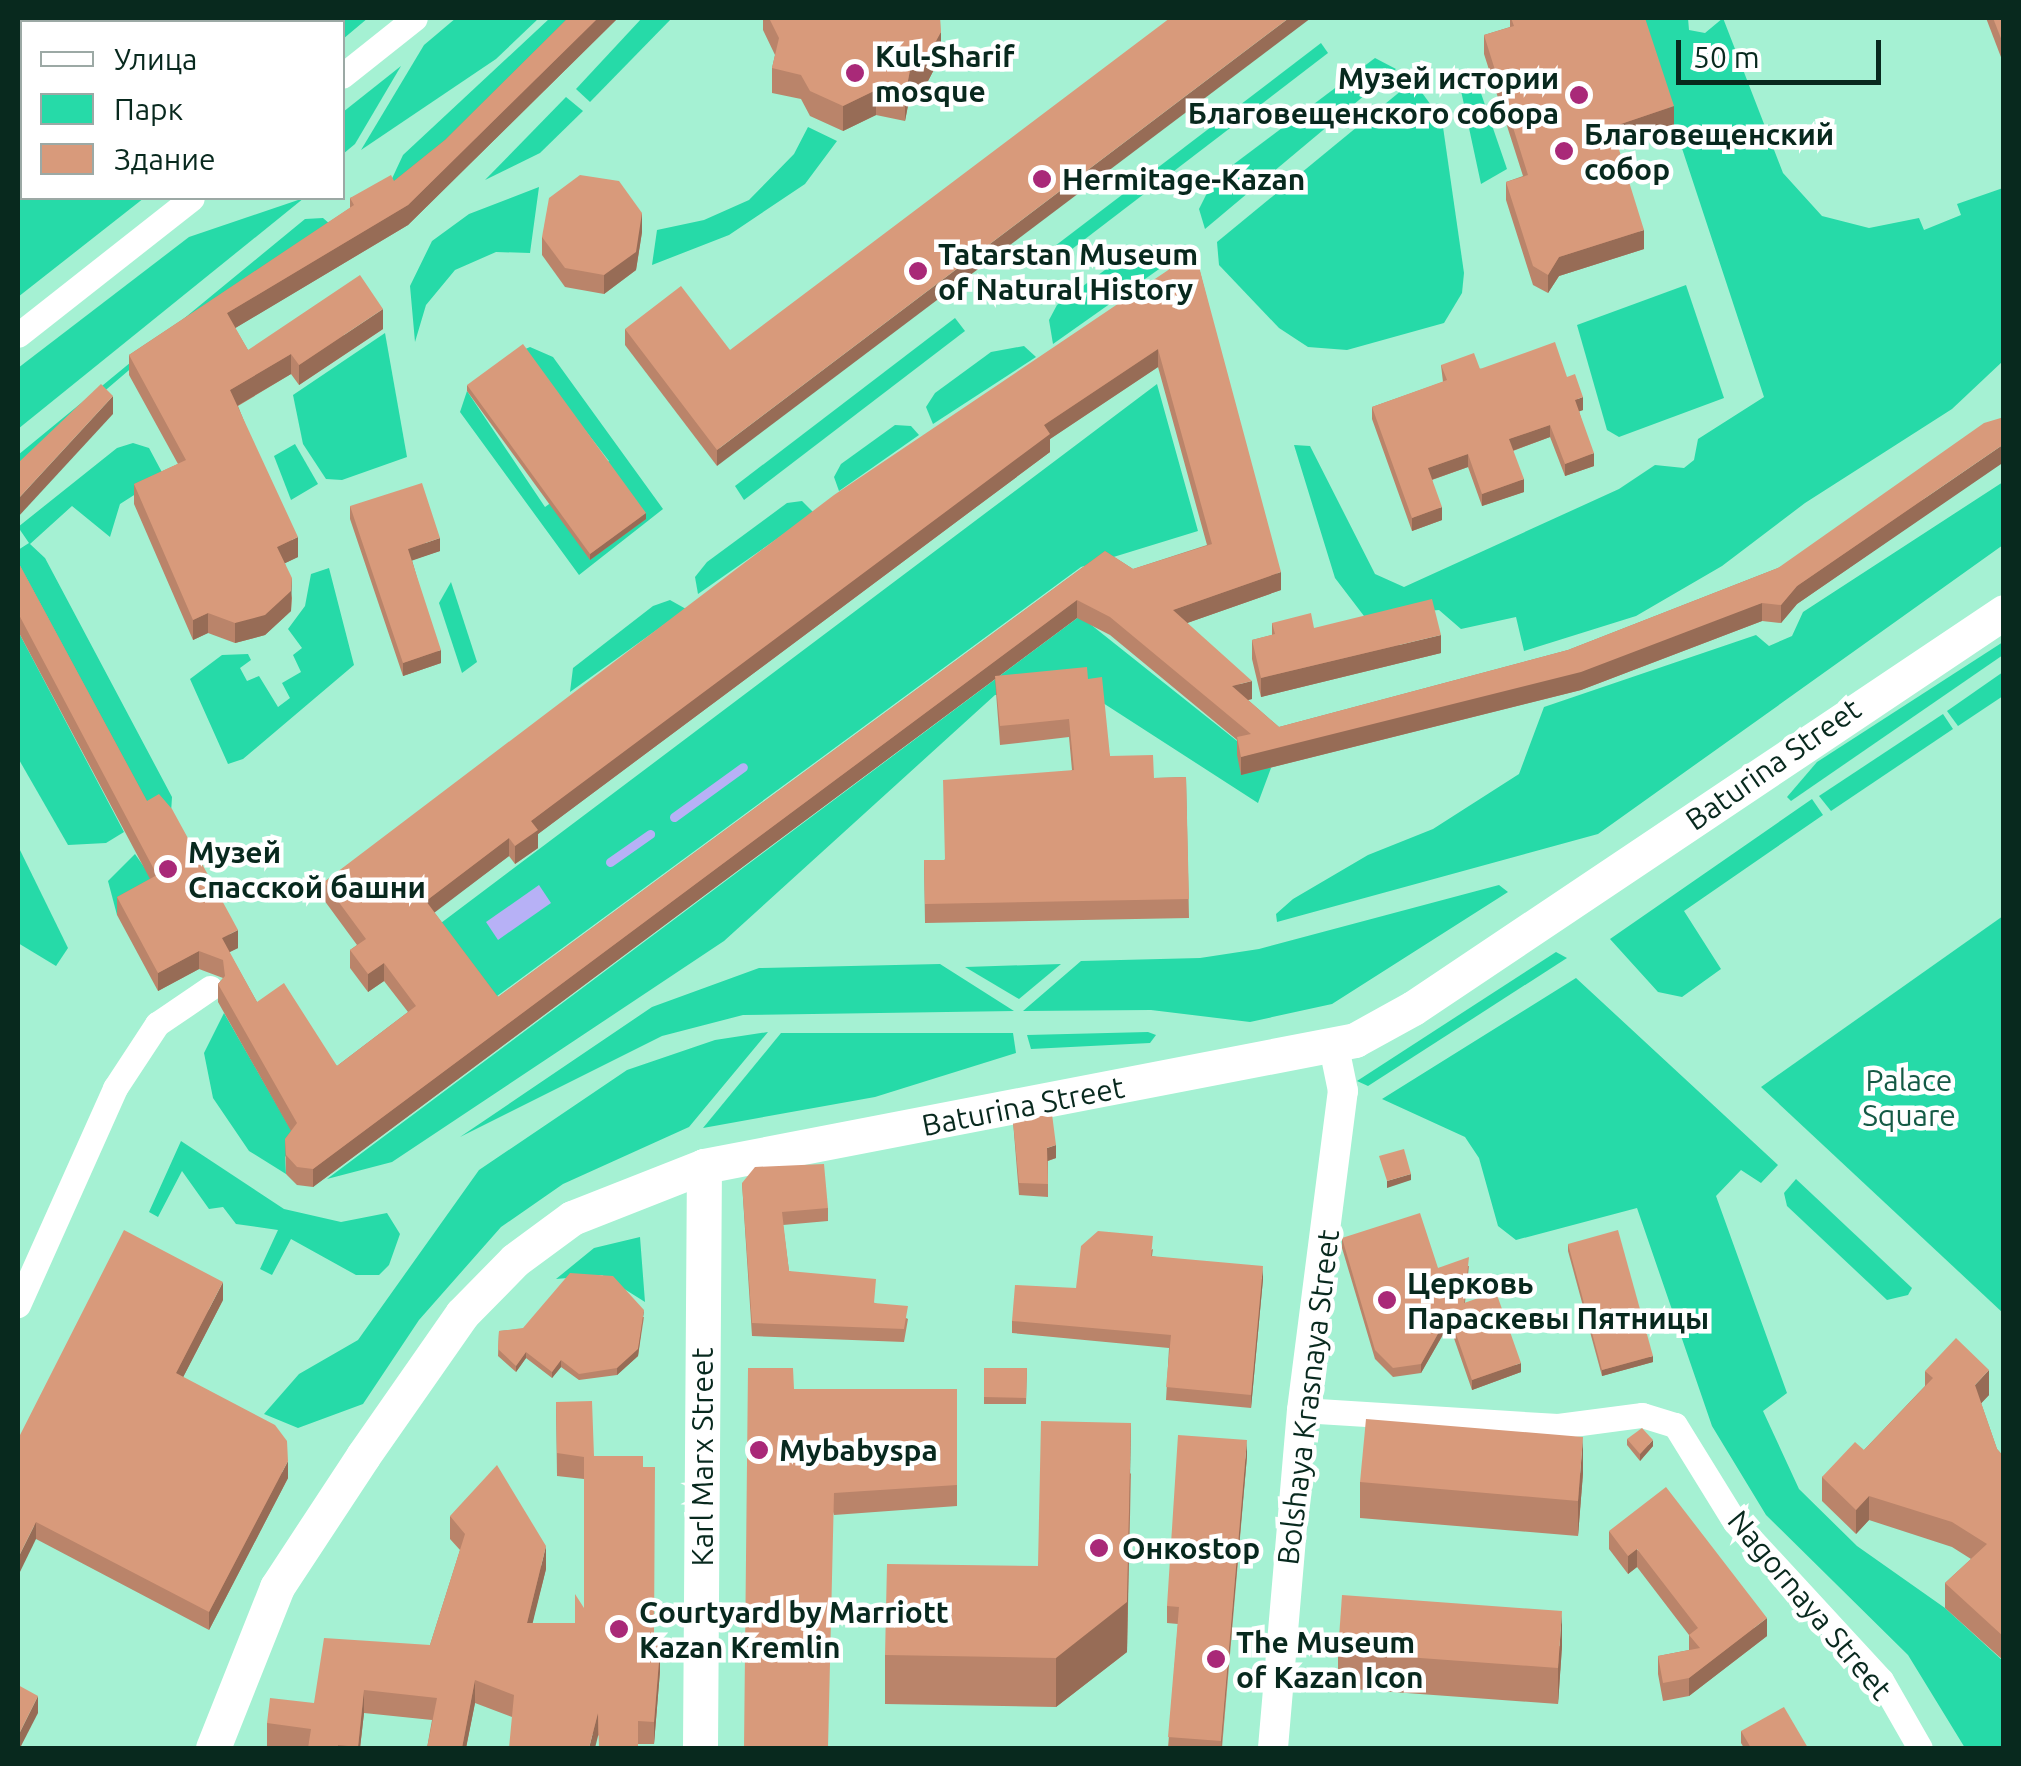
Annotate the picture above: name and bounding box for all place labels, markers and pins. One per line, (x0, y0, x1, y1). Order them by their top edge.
place label: Kul-Sharif mosque (875, 38, 1015, 108)
place label: Музей истории Благовещенского собора (1188, 60, 1559, 130)
marker: Kul-Sharif mosque (844, 62, 866, 84)
marker: Музей истории Благовещенского собора (1568, 84, 1590, 106)
place label: Благовещенский собор (1584, 116, 1834, 186)
marker: Благовещенский собор (1553, 140, 1575, 162)
place label: Hermitage-Kazan (1062, 161, 1305, 197)
marker: Hermitage-Kazan (1031, 168, 1053, 190)
place label: Tatarstan Museum of Natural History (938, 236, 1198, 306)
marker: Tatarstan Museum of Natural History (907, 260, 929, 282)
place label: Музей Спасской башни (188, 834, 426, 904)
marker: Музей Спасской башни (157, 858, 179, 880)
place label: Церковь Параскевы Пятницы (1407, 1265, 1709, 1336)
marker: Церковь Параскевы Пятницы (1376, 1289, 1398, 1311)
place label: Mybabyspa (779, 1432, 938, 1468)
marker: Mybabyspa (748, 1439, 770, 1461)
place label: Онкоstop (1122, 1530, 1260, 1566)
marker: Онкоstop (1086, 1535, 1112, 1561)
place label: Courtyard by Marriott Kazan Kremlin (639, 1594, 949, 1664)
marker: Courtyard by Marriott Kazan Kremlin (608, 1618, 630, 1640)
place label: The Museum of Kazan Icon (1236, 1624, 1424, 1694)
marker: The Museum of Kazan Icon (1205, 1648, 1227, 1670)

